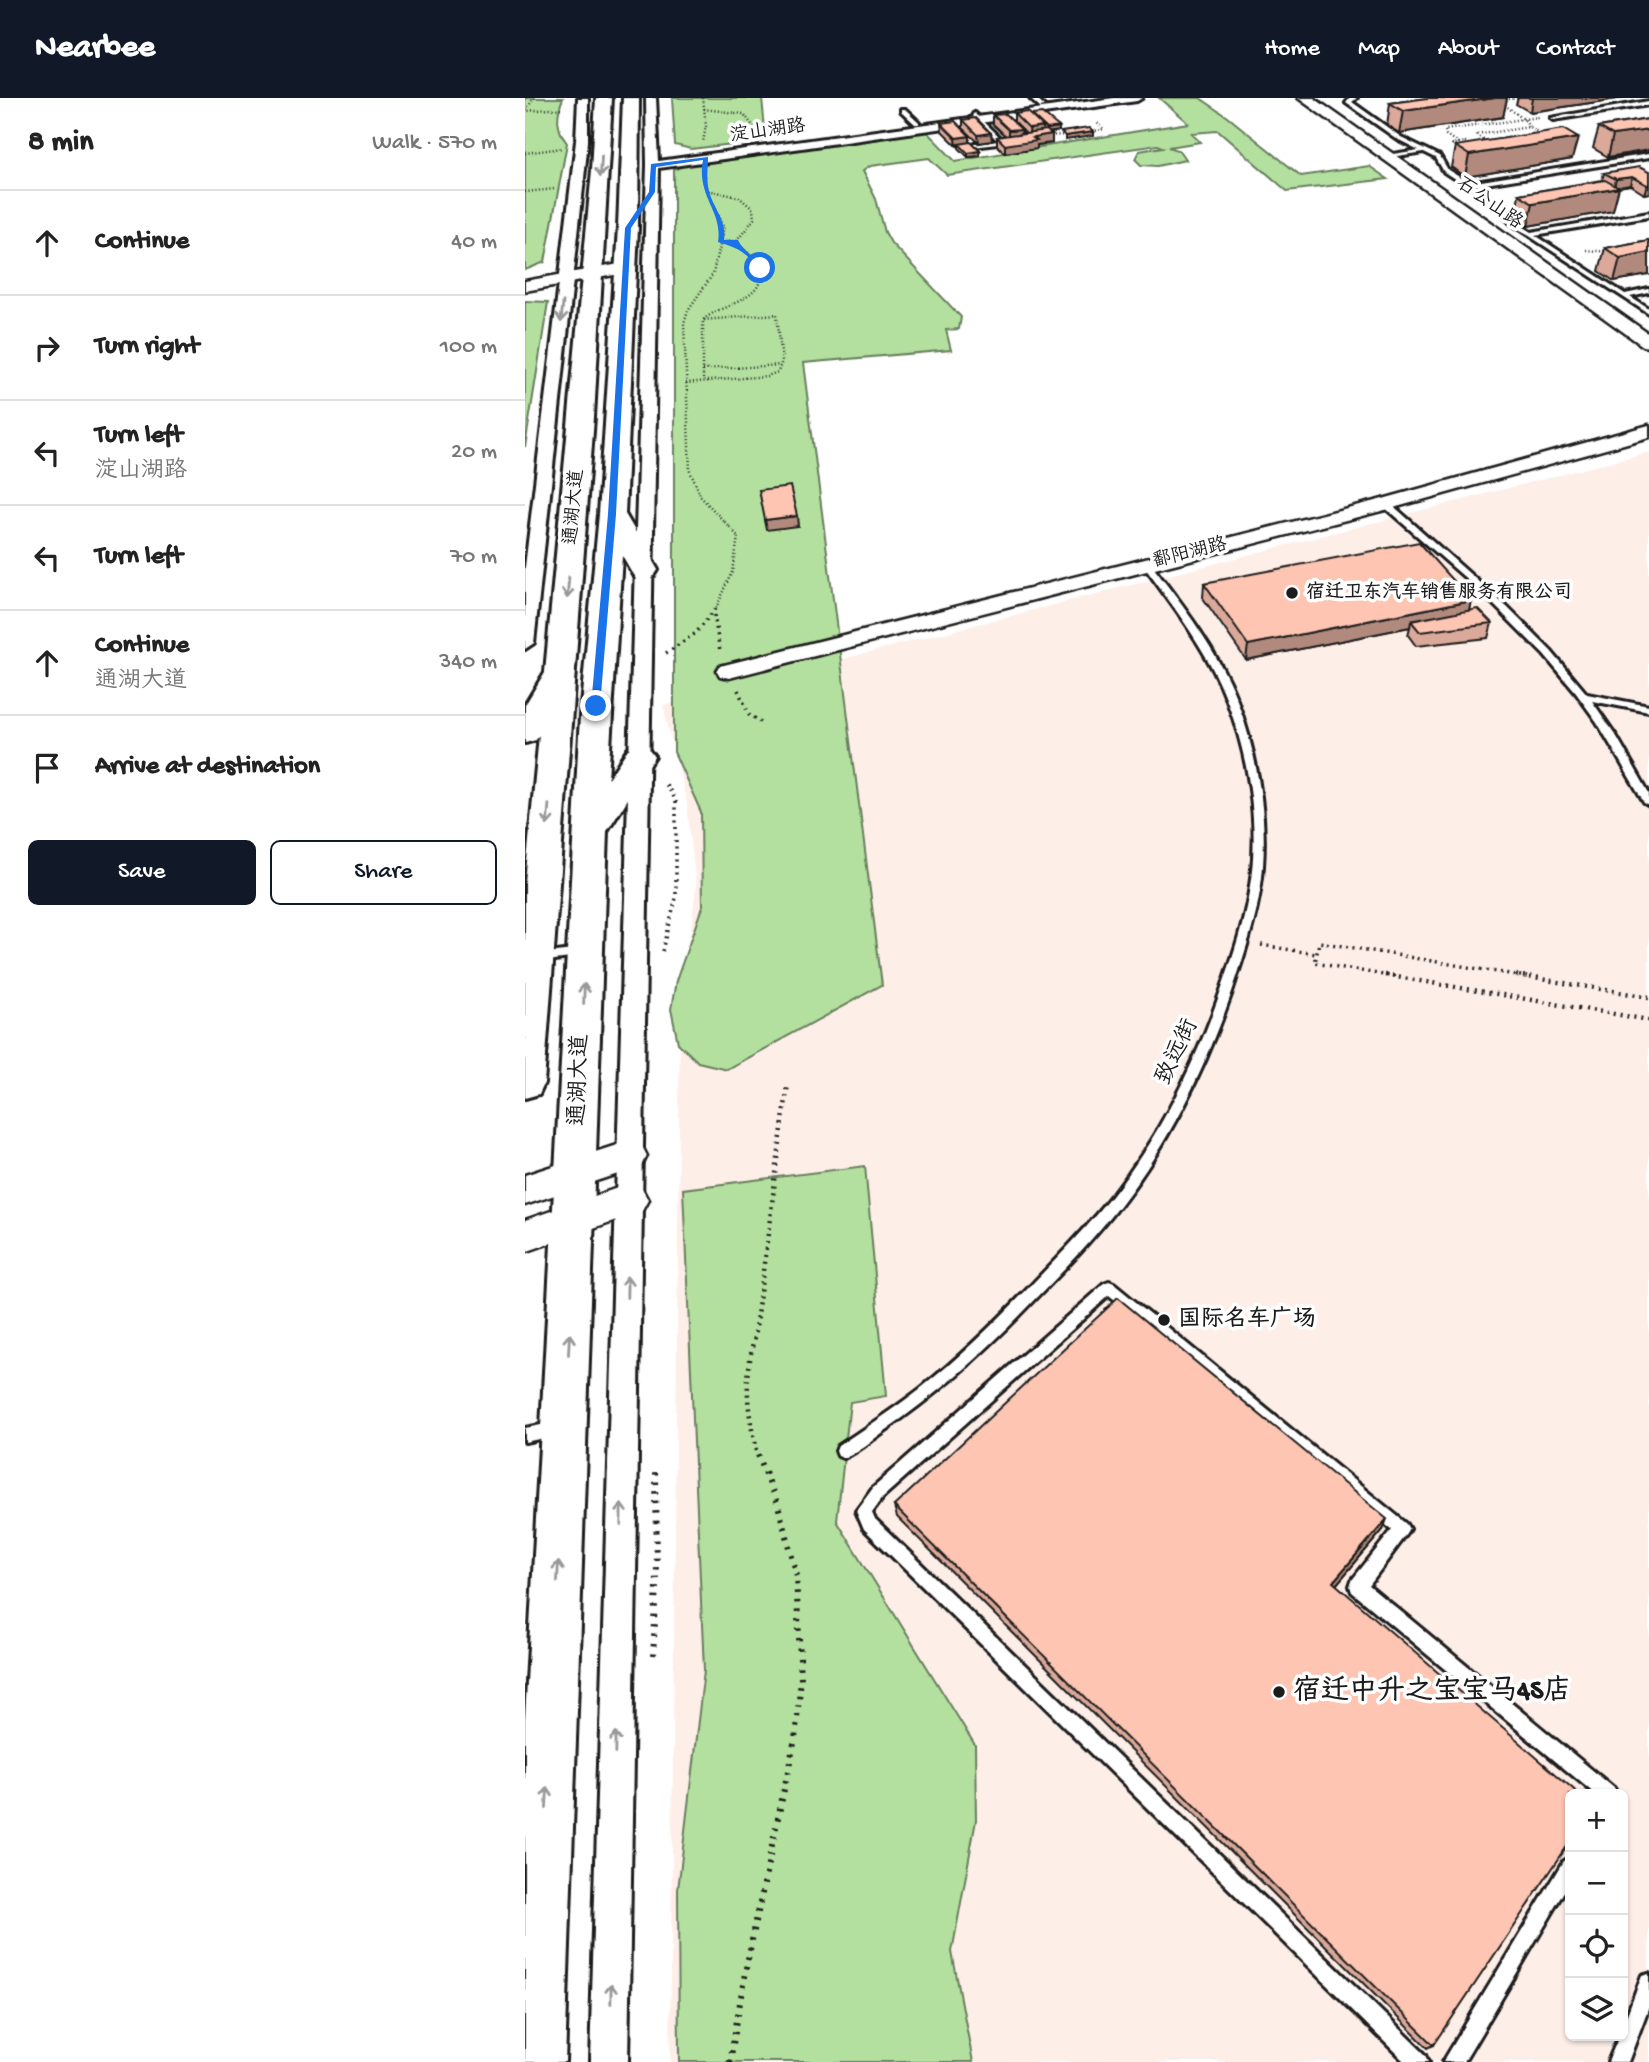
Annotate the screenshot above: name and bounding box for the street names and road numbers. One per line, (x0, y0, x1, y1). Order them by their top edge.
street label: 淀山湖路 (729, 114, 807, 149)
street label: 石公山路 (1451, 172, 1527, 235)
street label: 通湖大道 (559, 468, 590, 546)
street label: 鄱阳湖路 (1150, 533, 1230, 574)
street label: 致远街 (1150, 1015, 1205, 1089)
street label: 通湖大道 (564, 1034, 595, 1126)

